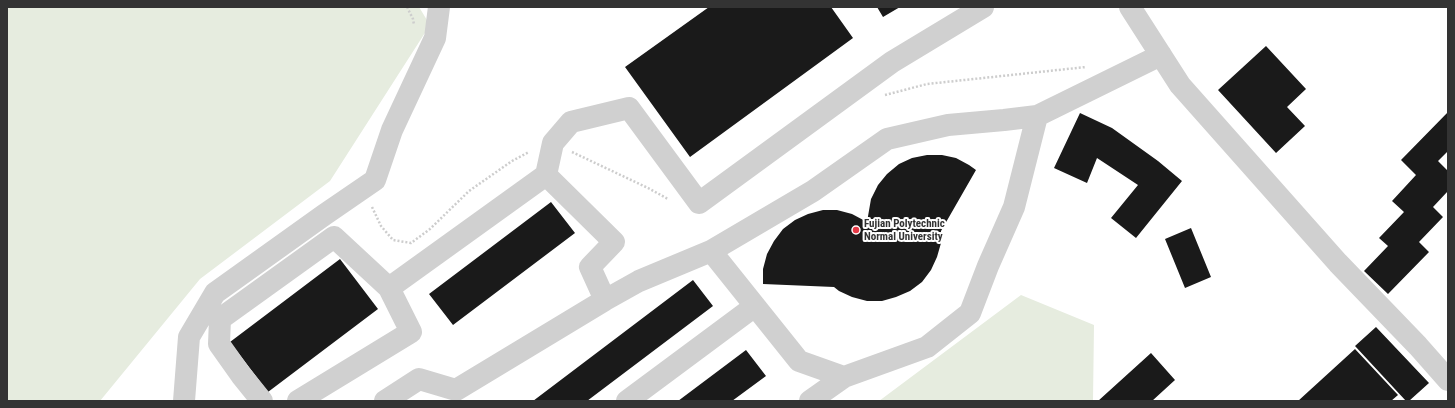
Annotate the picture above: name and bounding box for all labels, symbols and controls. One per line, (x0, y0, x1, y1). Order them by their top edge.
place label: Fujian Polytechnic Normal University (864, 217, 945, 243)
marker: Fujian Polytechnic Normal University (851, 225, 861, 235)

